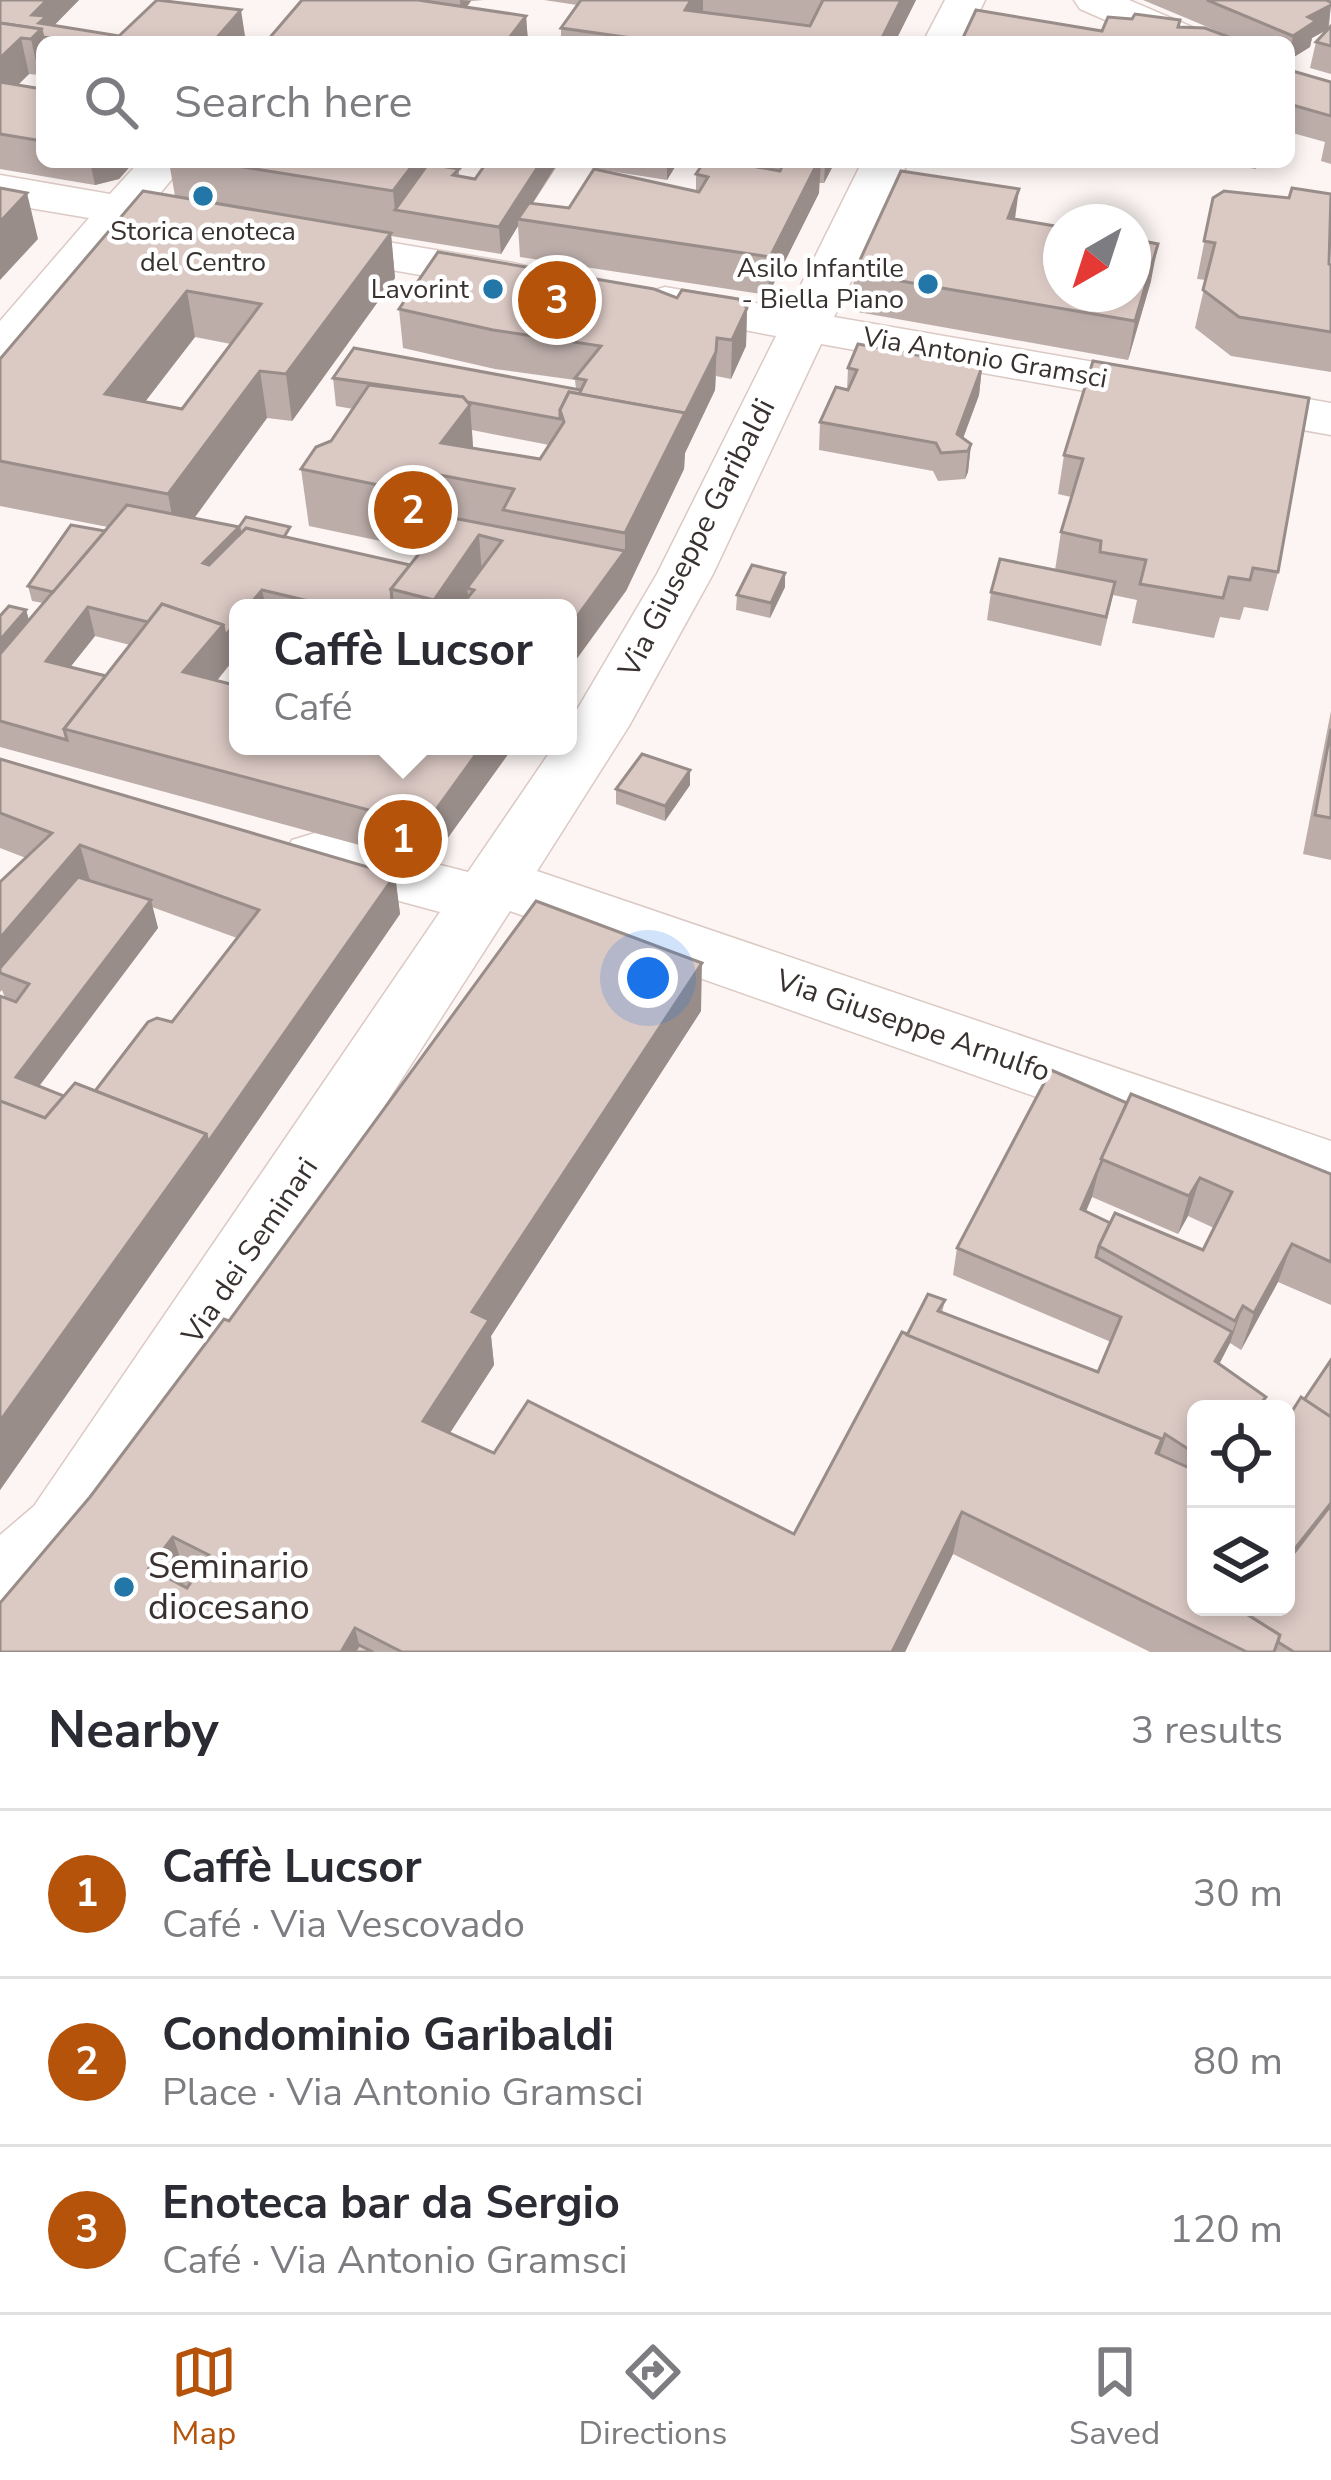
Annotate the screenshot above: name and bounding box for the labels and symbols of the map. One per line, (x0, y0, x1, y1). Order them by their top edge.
marker: Storica enoteca del Centro (190, 183, 216, 209)
north arrow (1043, 204, 1151, 312)
place label: Storica enoteca del Centro (110, 213, 296, 281)
place label: Asilo Infantile - Biella Piano (737, 250, 904, 318)
pin: 3 (518, 255, 596, 345)
place label: Lavorint (371, 271, 470, 308)
marker: Asilo Infantile - Biella Piano (915, 271, 941, 297)
marker: Lavorint (480, 276, 506, 302)
street label: Via Antonio Gramsci (859, 318, 1110, 398)
street label: Via Giuseppe Garibaldi (608, 392, 785, 685)
pin: 2 (374, 465, 452, 555)
pin: 1 (364, 794, 442, 884)
your location (618, 948, 678, 1008)
street label: Via Giuseppe Arnulfo (770, 960, 1055, 1092)
street label: Via dei Seminari (172, 1150, 328, 1353)
place label: Seminario diocesano (148, 1542, 310, 1632)
marker: Seminario diocesano (111, 1574, 137, 1600)

